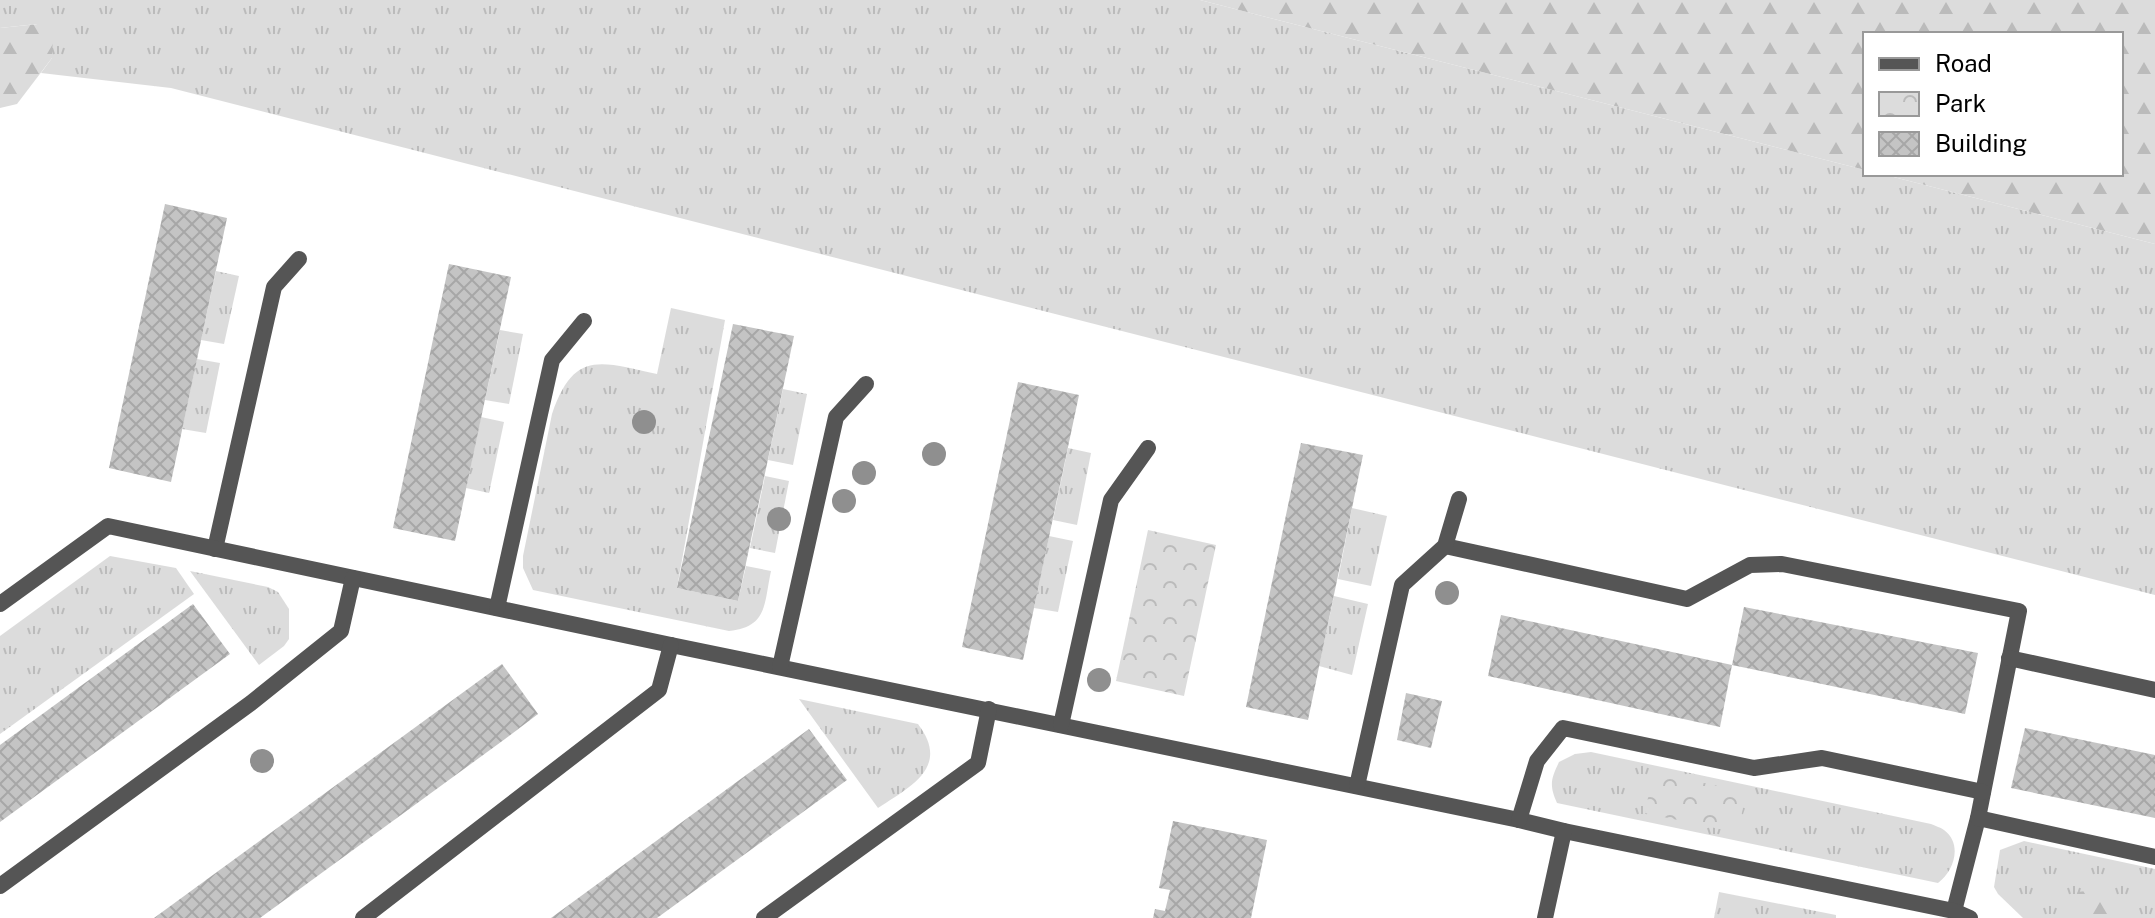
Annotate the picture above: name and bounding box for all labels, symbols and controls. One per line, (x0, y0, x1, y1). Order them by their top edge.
legend (1863, 32, 2123, 176)
text: Road (1935, 49, 1992, 77)
text: Park (1935, 89, 1986, 117)
text: Building (1935, 129, 2027, 157)

